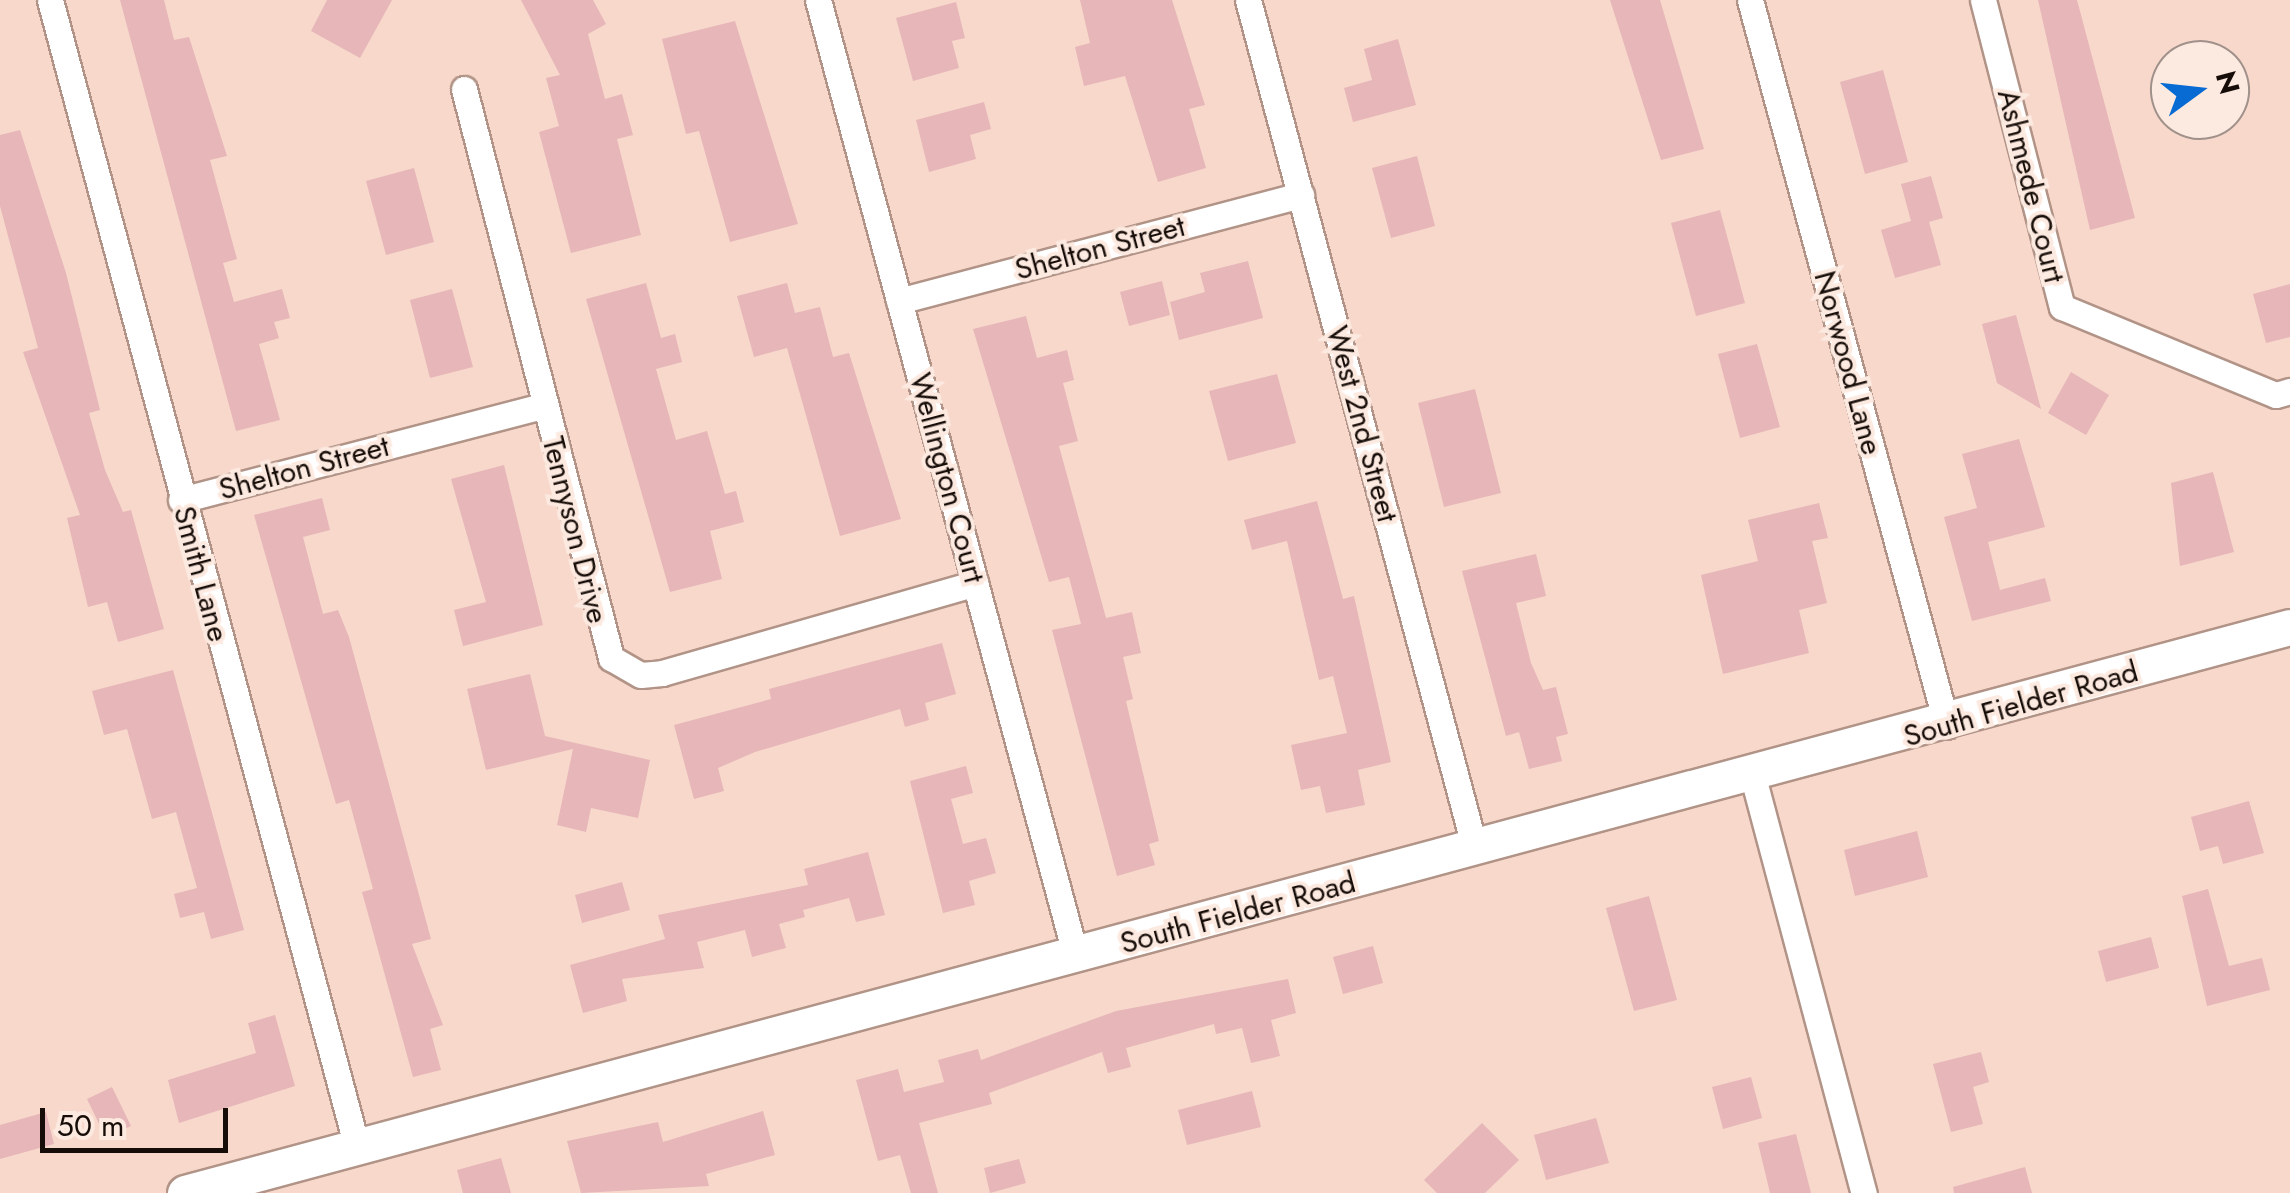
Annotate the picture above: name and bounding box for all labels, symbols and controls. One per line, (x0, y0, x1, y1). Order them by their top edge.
north arrow (2150, 40, 2250, 140)
text: N (2205, 67, 2250, 99)
street label: Ashmede Court (1990, 85, 2072, 287)
street label: Shelton Street (1011, 208, 1189, 288)
street label: Norwood Lane (1806, 267, 1890, 459)
street label: West 2nd Street (1319, 322, 1405, 526)
street label: Wellington Court (902, 369, 992, 587)
street label: Shelton Street (215, 428, 393, 508)
street label: Tennyson Drive (534, 433, 616, 627)
street label: Smith Lane (166, 502, 236, 646)
street label: South Fielder Road (1900, 653, 2142, 755)
street label: South Fielder Road (1116, 864, 1360, 962)
scale bar (45, 1088, 232, 1150)
text: 50 m (57, 1104, 124, 1147)

